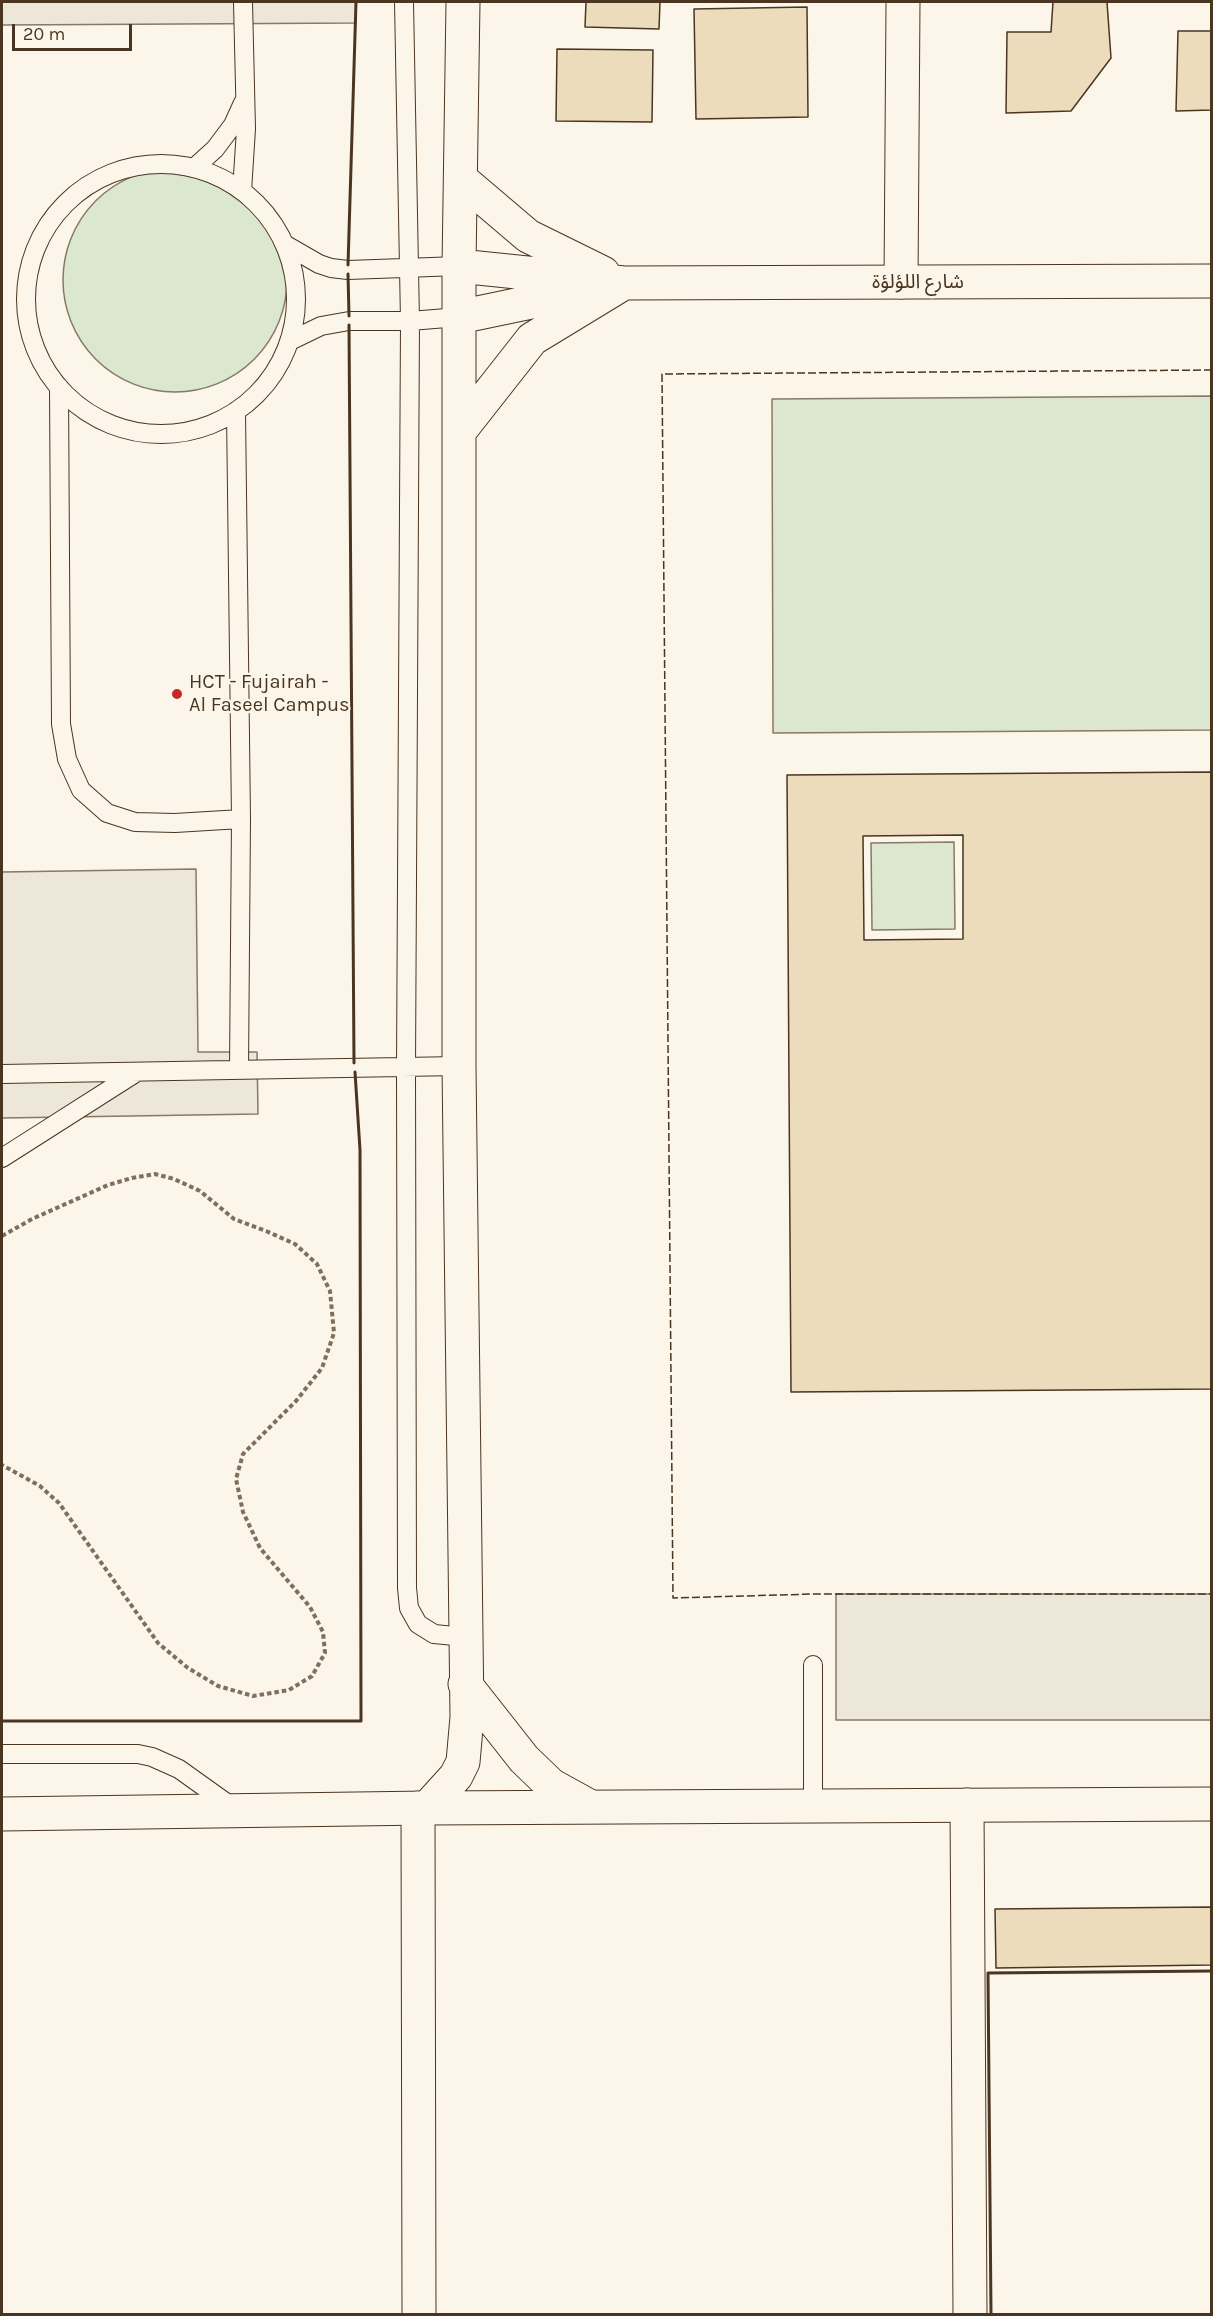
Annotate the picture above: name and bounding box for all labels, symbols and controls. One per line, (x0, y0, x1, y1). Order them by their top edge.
scale bar (15, 12, 135, 50)
text: 20 m (23, 23, 65, 45)
street label: شارع اللؤلؤة (872, 270, 964, 294)
place label: HCT - Fujairah - Al Faseel Campus (189, 670, 350, 717)
marker: HCT - Fujairah - Al Faseel Campus (170, 687, 184, 701)

